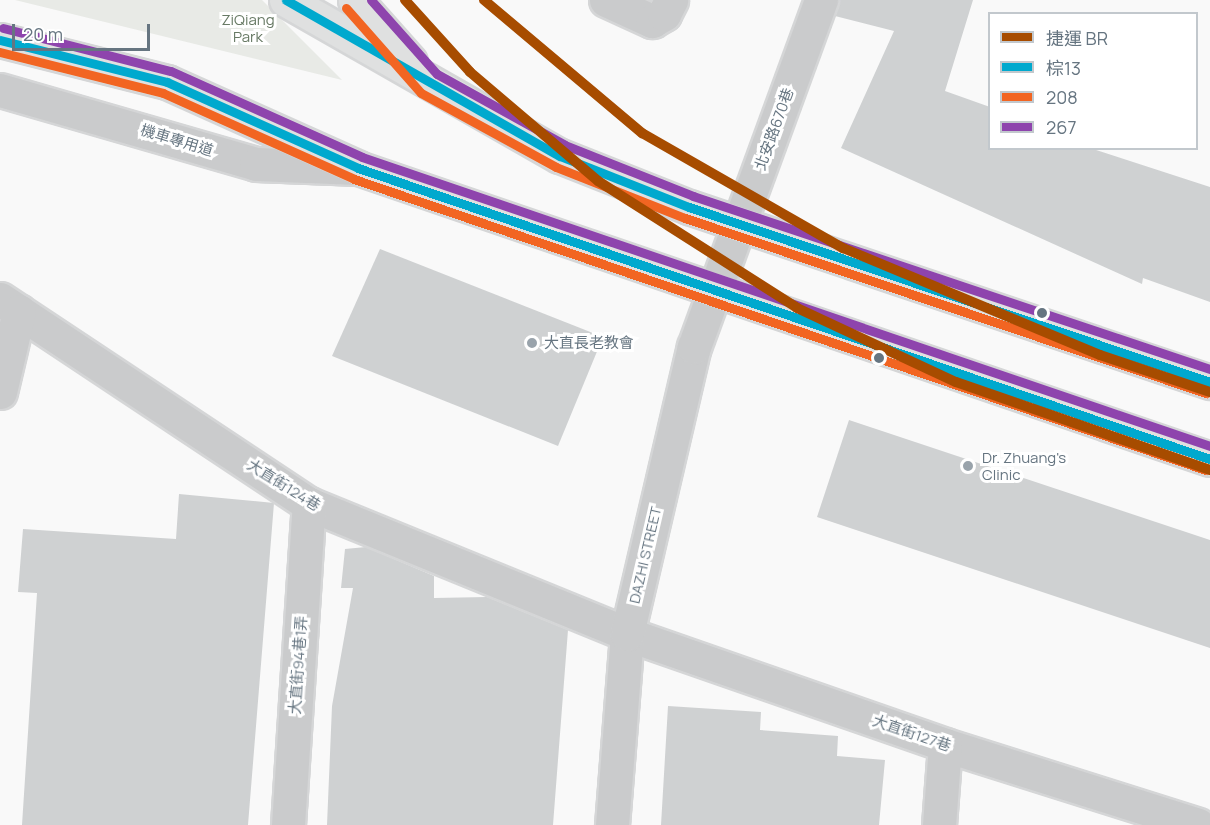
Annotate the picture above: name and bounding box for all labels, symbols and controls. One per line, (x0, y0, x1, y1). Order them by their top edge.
park label: ZiQiang Park (221, 10, 275, 45)
scale bar (15, 12, 153, 50)
legend (988, 12, 1198, 150)
text: 20 m (23, 22, 63, 46)
text: 捷運 BR (1046, 26, 1108, 50)
text: 棕13 (1046, 56, 1081, 80)
text: 208 (1046, 85, 1078, 109)
street label: 北安路670巷 (751, 86, 797, 172)
text: 267 (1046, 115, 1076, 139)
street label: 機車專用道 (139, 120, 215, 160)
unlabelled marker (1036, 307, 1048, 319)
place label: 大直長老教會 (544, 334, 634, 352)
marker: 大直長老教會 (525, 336, 539, 350)
unlabelled marker (873, 352, 885, 364)
place label: Dr. Zhuang's Clinic (982, 448, 1066, 483)
street label: 大直街124巷 (244, 455, 324, 515)
marker: Dr. Zhuang's Clinic (959, 457, 977, 475)
street label: DAZHI STREET (625, 505, 665, 605)
street label: 大直街94巷1弄 (286, 615, 310, 715)
street label: 大直街127巷 (870, 711, 954, 755)

